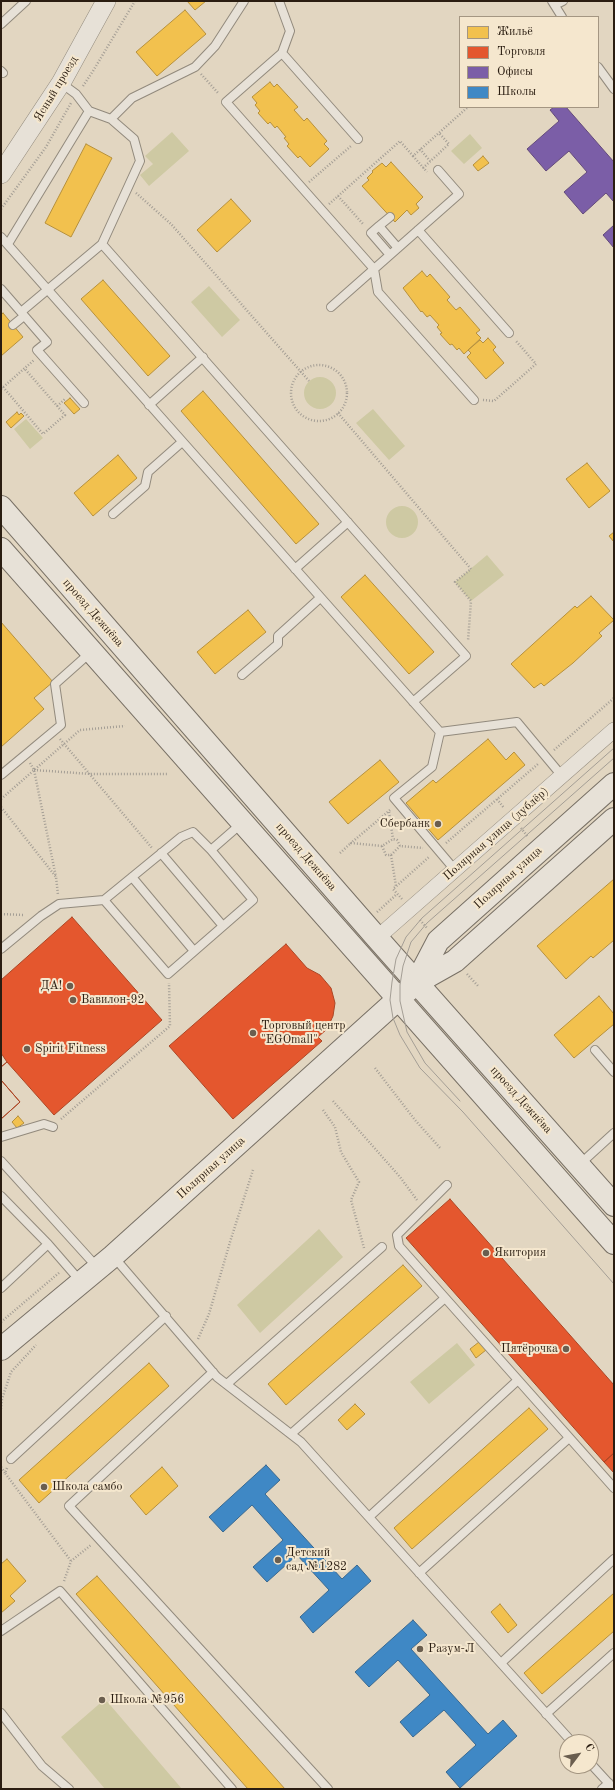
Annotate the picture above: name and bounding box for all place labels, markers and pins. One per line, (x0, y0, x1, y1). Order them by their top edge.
place label: Сбербанк (380, 817, 430, 831)
marker: Сбербанк (433, 819, 443, 829)
place label: ДА! (41, 979, 62, 993)
marker: ДА! (65, 981, 75, 991)
place label: Вавилон-92 (81, 993, 144, 1007)
marker: Вавилон-92 (68, 995, 78, 1005)
place label: Торговый центр "EGOmall" (261, 1019, 346, 1047)
marker: Торговый центр "EGOmall" (248, 1028, 258, 1038)
place label: Spirit Fitness (35, 1042, 106, 1056)
marker: Spirit Fitness (22, 1044, 32, 1054)
place label: Якитория (494, 1246, 546, 1260)
marker: Якитория (481, 1248, 491, 1258)
place label: Пятёрочка (501, 1342, 558, 1356)
marker: Пятёрочка (561, 1344, 571, 1354)
place label: Школа самбо (52, 1480, 123, 1494)
marker: Школа самбо (39, 1482, 49, 1492)
place label: Детский сад №1282 (286, 1546, 347, 1574)
marker: Детский сад №1282 (273, 1555, 283, 1565)
place label: Разум-Л (428, 1642, 474, 1656)
marker: Разум-Л (415, 1644, 425, 1654)
place label: Школа №956 (110, 1693, 184, 1707)
marker: Школа №956 (97, 1695, 107, 1705)

